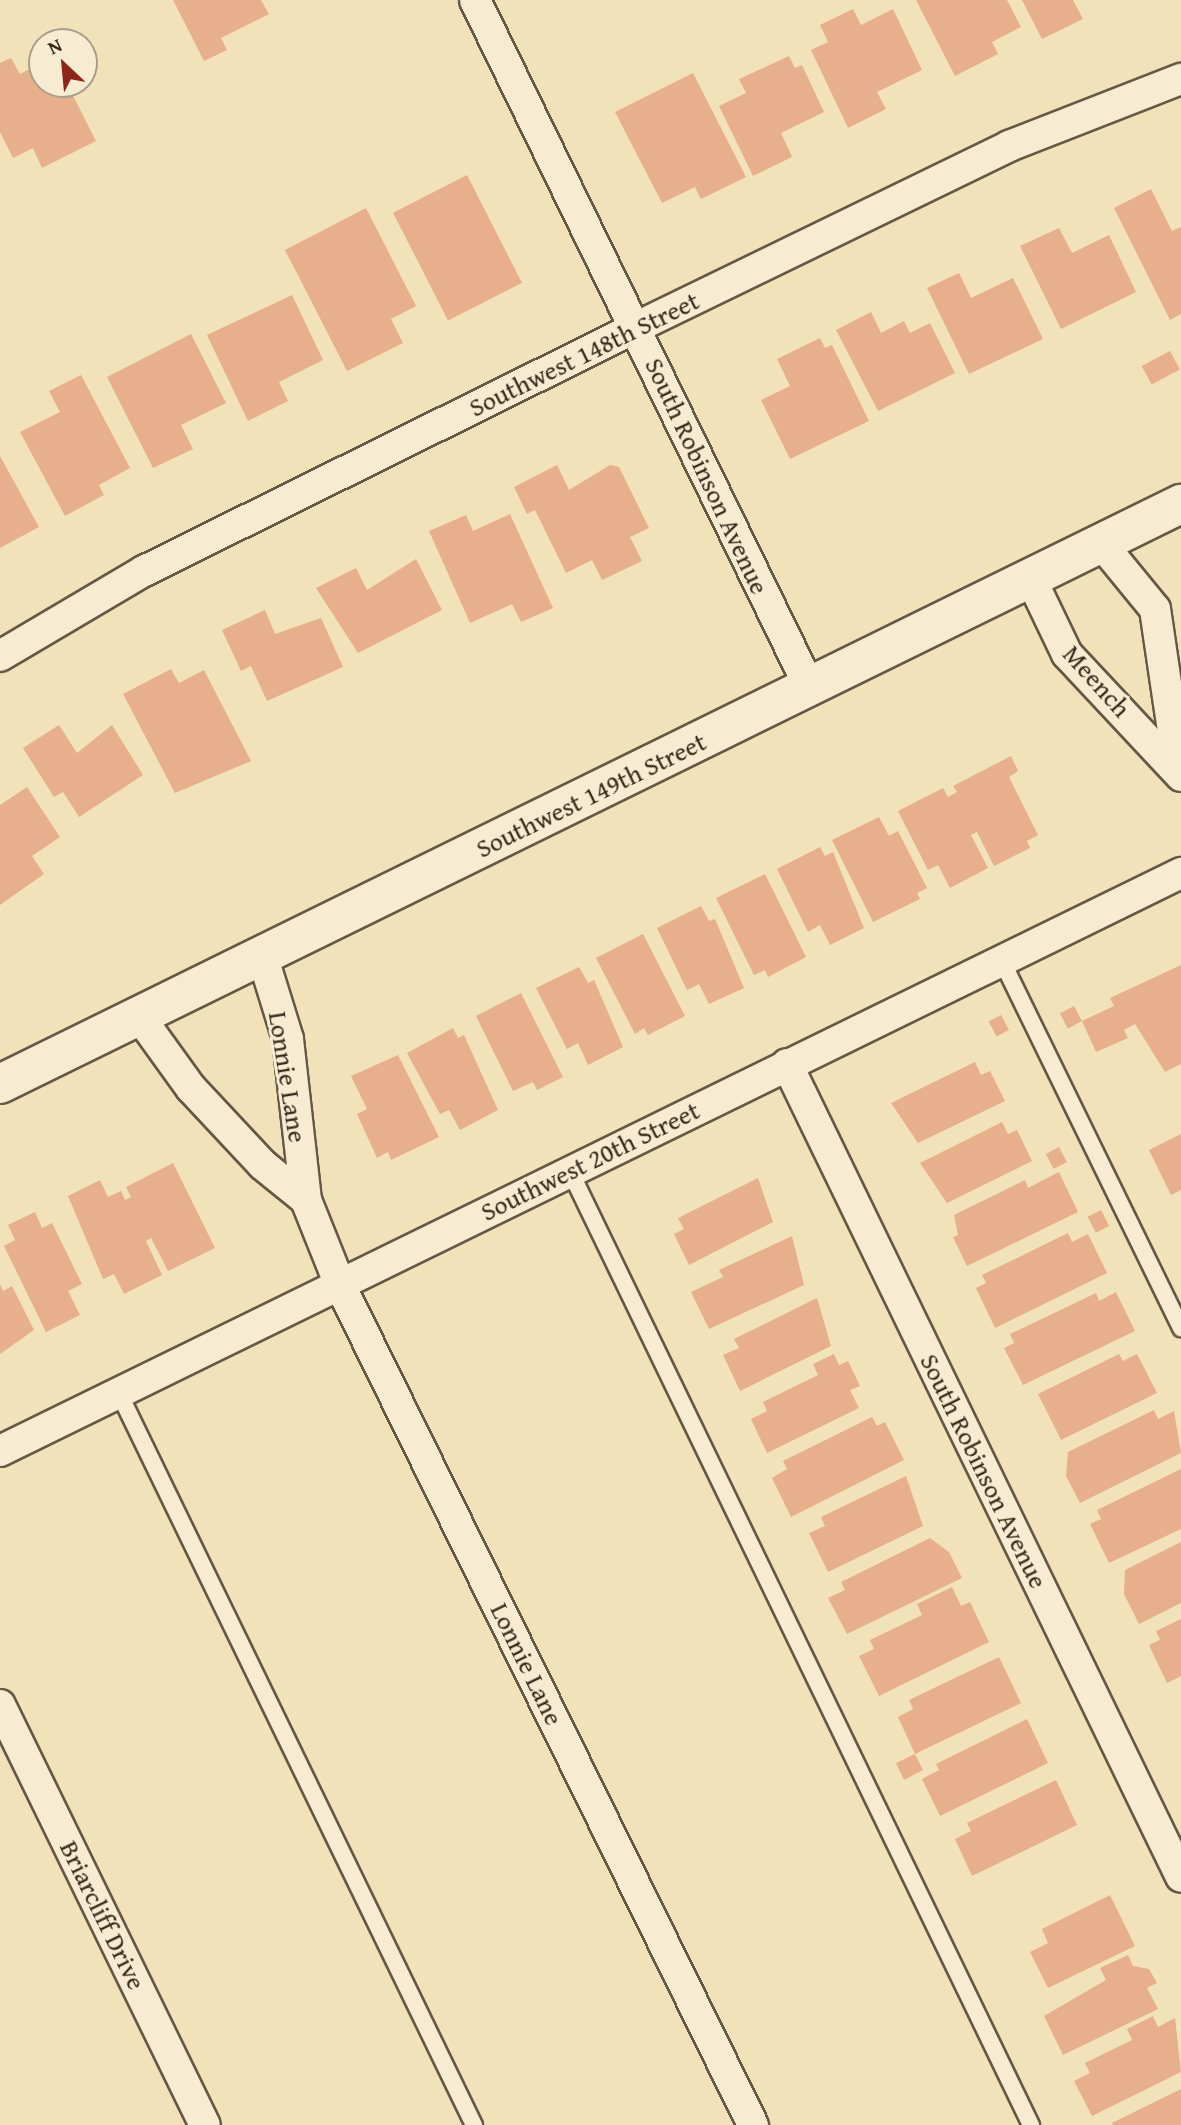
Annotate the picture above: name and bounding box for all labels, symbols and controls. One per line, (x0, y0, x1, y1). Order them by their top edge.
north arrow (28, 28, 98, 98)
text: N (43, 31, 67, 61)
street label: Southwest 148th Street (464, 285, 704, 423)
street label: South Robinson Avenue (639, 353, 775, 599)
street label: Meench (1057, 639, 1137, 723)
street label: Southwest 149th Street (471, 726, 711, 864)
street label: Lonnie Lane (262, 1009, 314, 1145)
street label: Southwest 20th Street (476, 1094, 704, 1228)
street label: South Robinson Avenue (914, 1349, 1054, 1593)
street label: Lonnie Lane (484, 1598, 570, 1730)
street label: Briarcliff Drive (54, 1835, 152, 1995)

